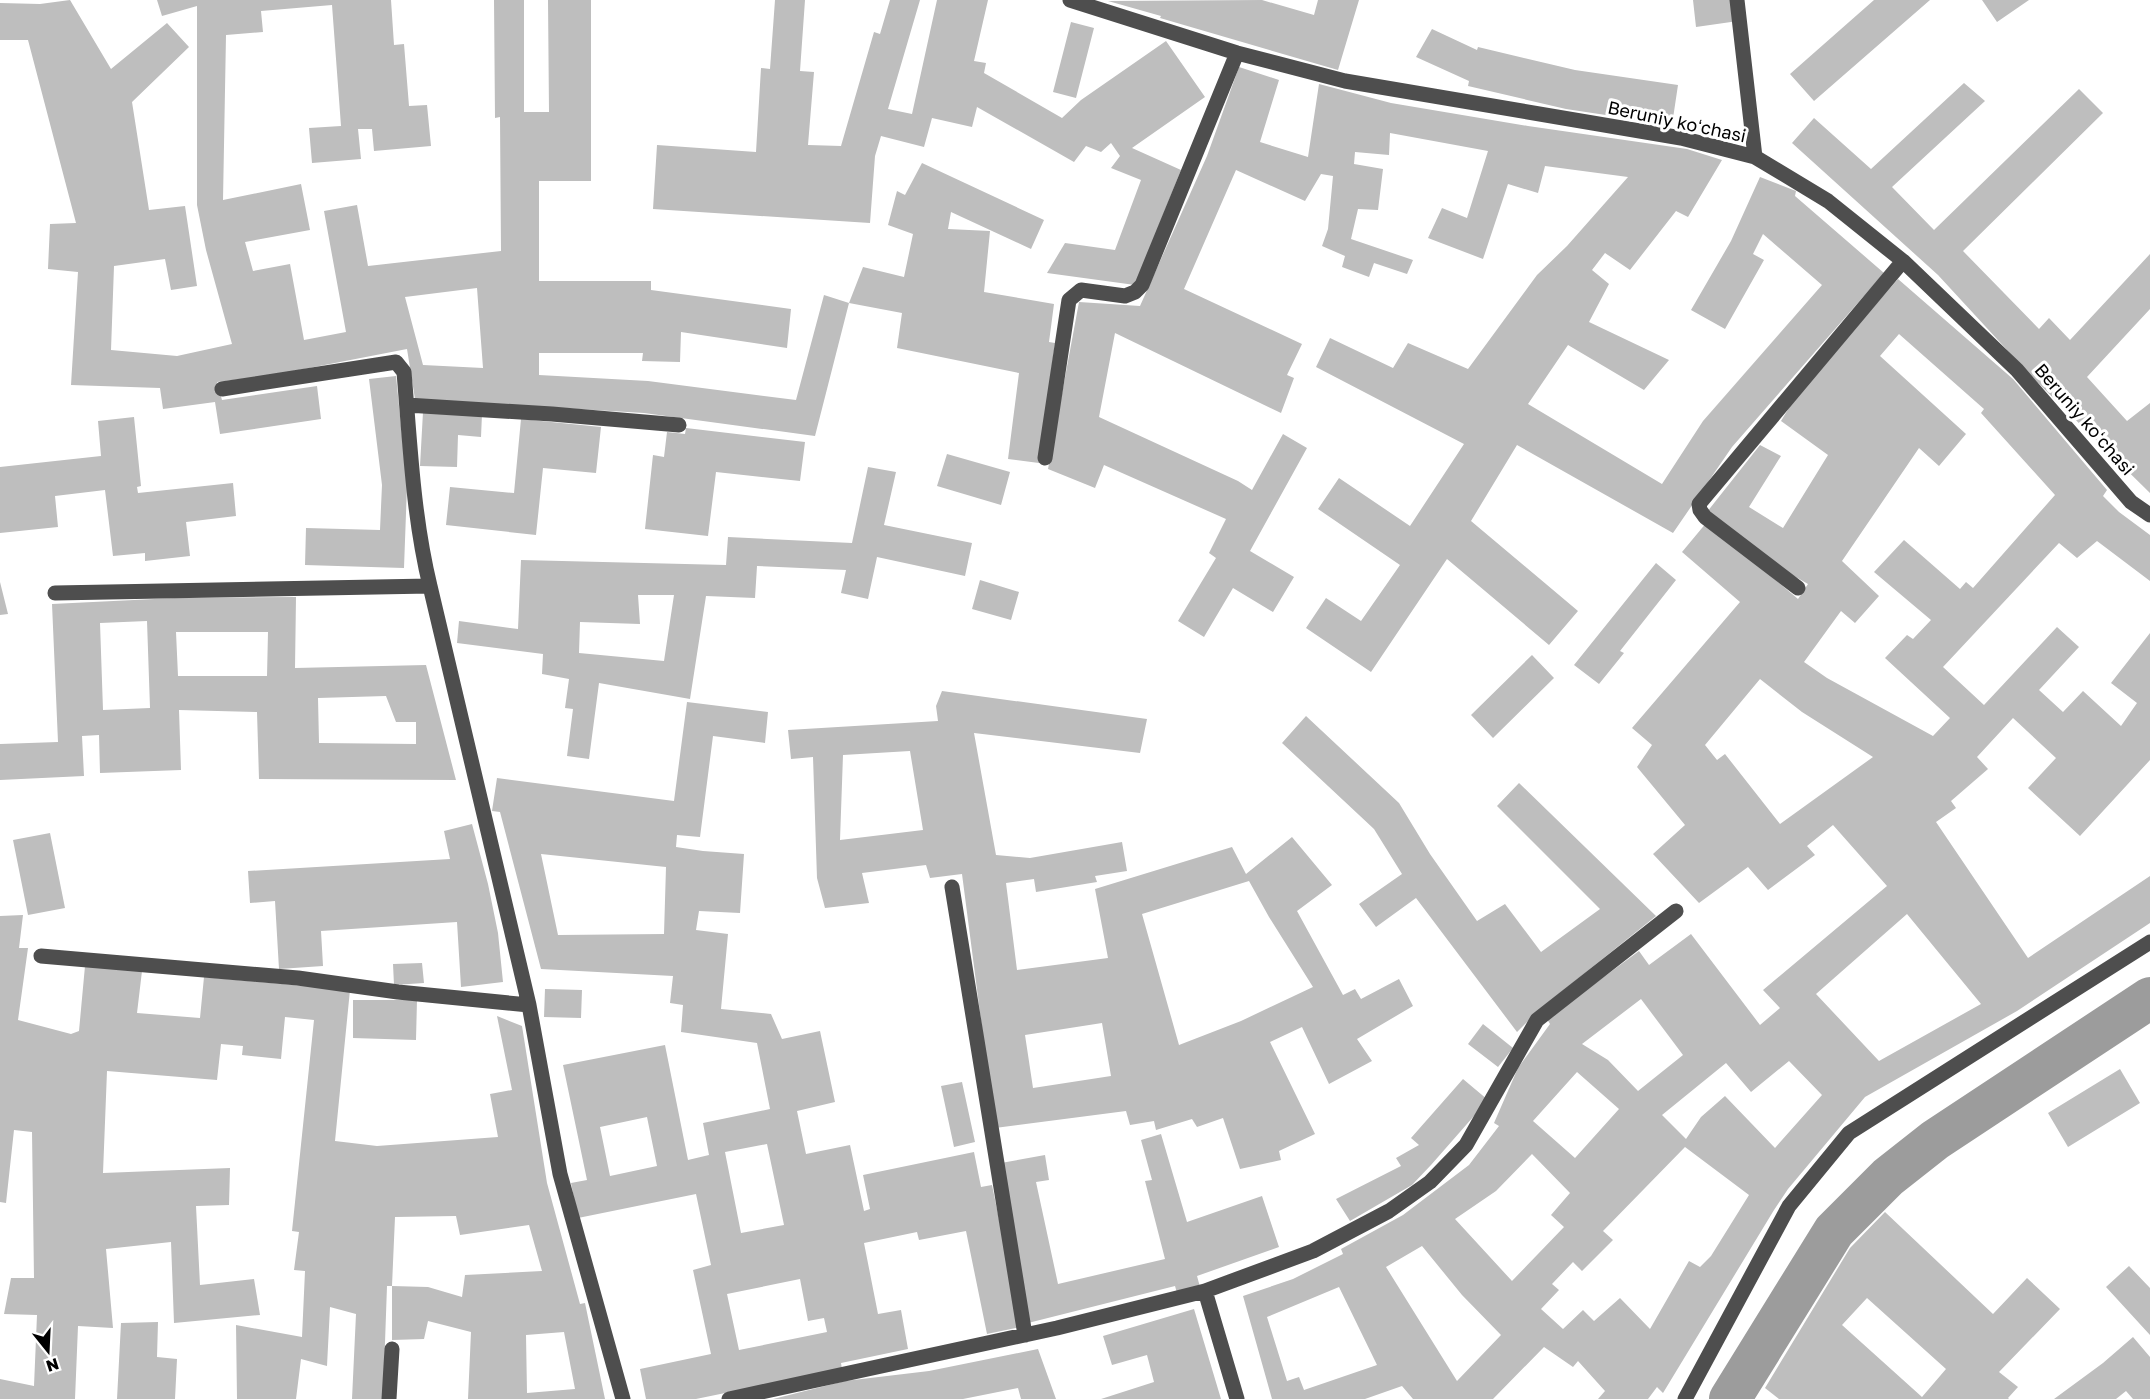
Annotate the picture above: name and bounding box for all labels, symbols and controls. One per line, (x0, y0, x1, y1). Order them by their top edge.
street label: Beruniy koʻchasi (1606, 96, 1748, 146)
street label: Beruniy koʻchasi (2030, 359, 2140, 479)
north arrow (18, 1321, 78, 1381)
text: N (44, 1354, 62, 1377)

